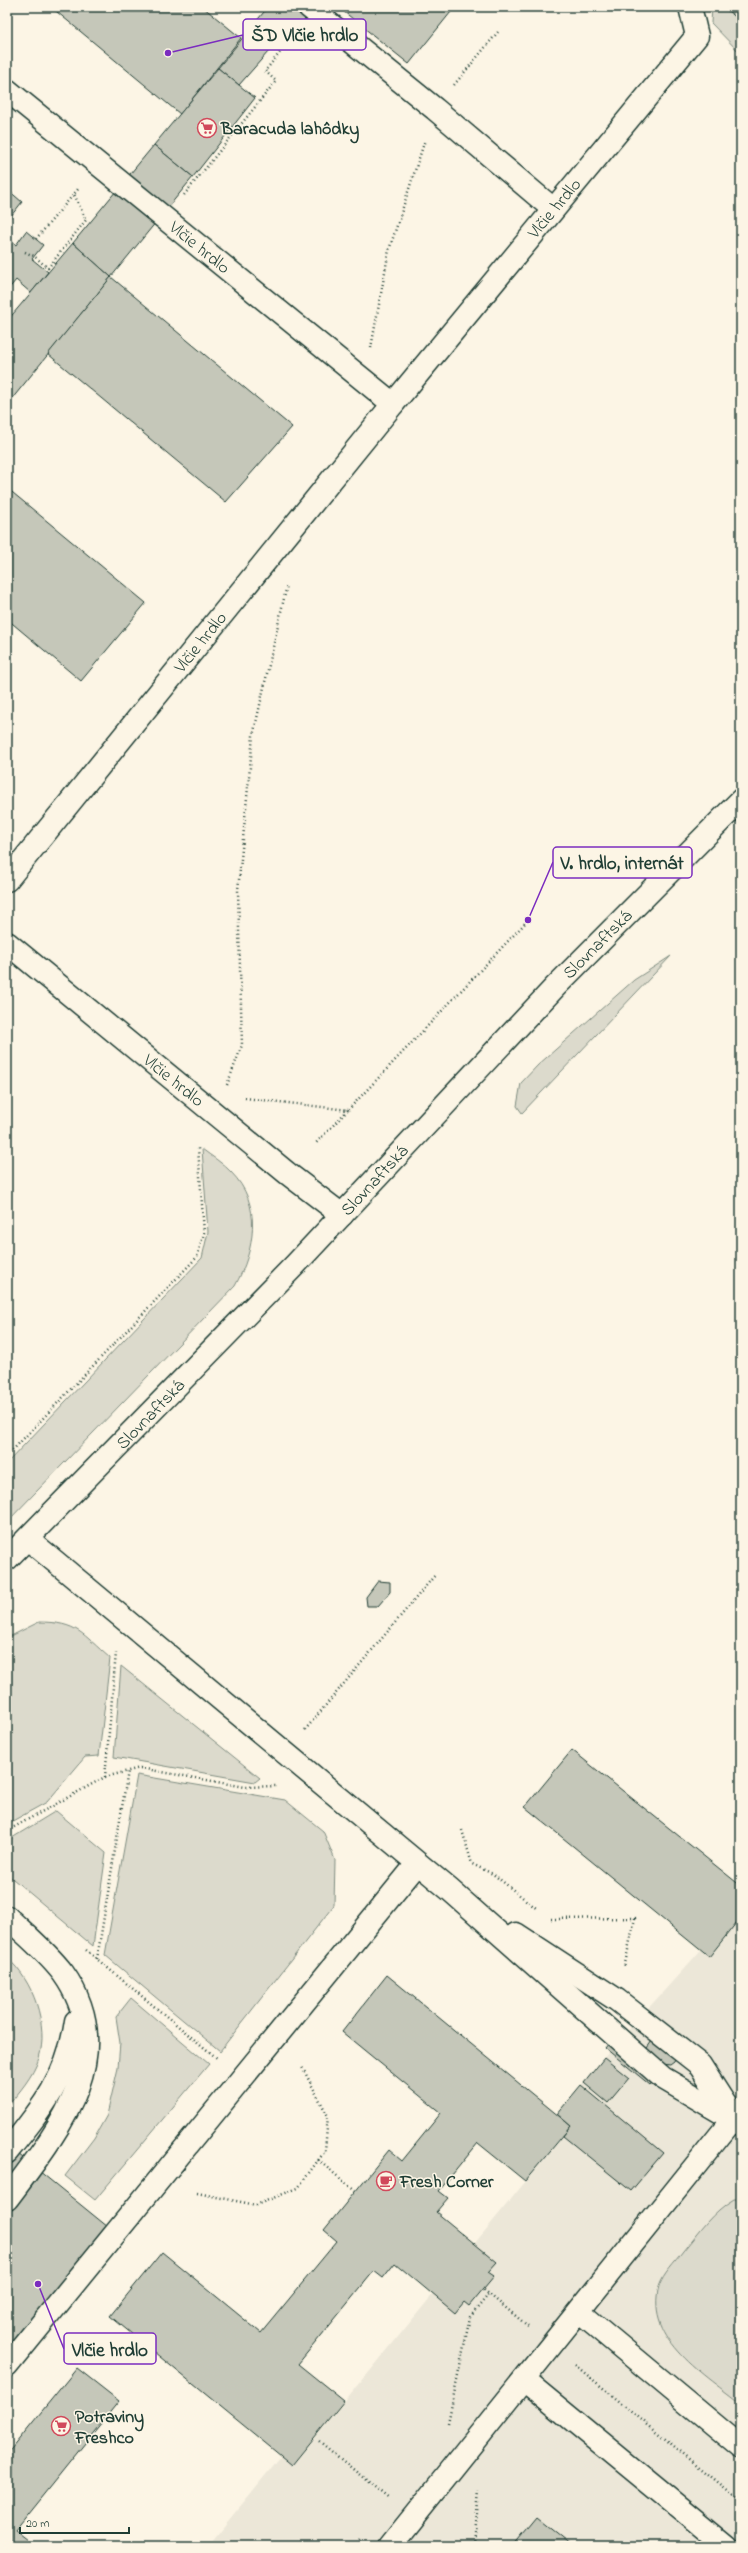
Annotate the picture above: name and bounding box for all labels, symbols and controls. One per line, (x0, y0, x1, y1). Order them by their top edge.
callout: ŠD Vlčie hrdlo (243, 19, 366, 50)
text: ŠD Vlčie hrdlo (252, 23, 359, 50)
supermarket icon: Baracuda lahôdky (196, 117, 218, 139)
place label: Baracuda lahôdky (220, 117, 359, 144)
street label: Vlčie hrdlo (522, 173, 589, 246)
street label: Vlčie hrdlo (162, 215, 235, 281)
street label: Vlčie hrdlo (168, 607, 234, 680)
callout: V. hrdlo, internát (553, 847, 692, 878)
text: V. hrdlo, internát (559, 851, 684, 878)
street label: Slovnaftská (558, 905, 639, 986)
street label: Vlčie hrdlo (136, 1048, 209, 1114)
street label: Slovnaftská (335, 1140, 415, 1223)
street label: Slovnaftská (111, 1374, 192, 1457)
cafe icon: Fresh Corner (375, 2170, 397, 2192)
place label: Fresh Corner (399, 2170, 494, 2196)
callout: Vlčie hrdlo (64, 2333, 156, 2364)
text: Vlčie hrdlo (71, 2338, 148, 2365)
place label: Potraviny Freshco (74, 2405, 144, 2452)
supermarket icon: Potraviny Freshco (50, 2415, 72, 2437)
scale bar (20, 2509, 129, 2535)
text: 20 m (26, 2515, 49, 2533)

